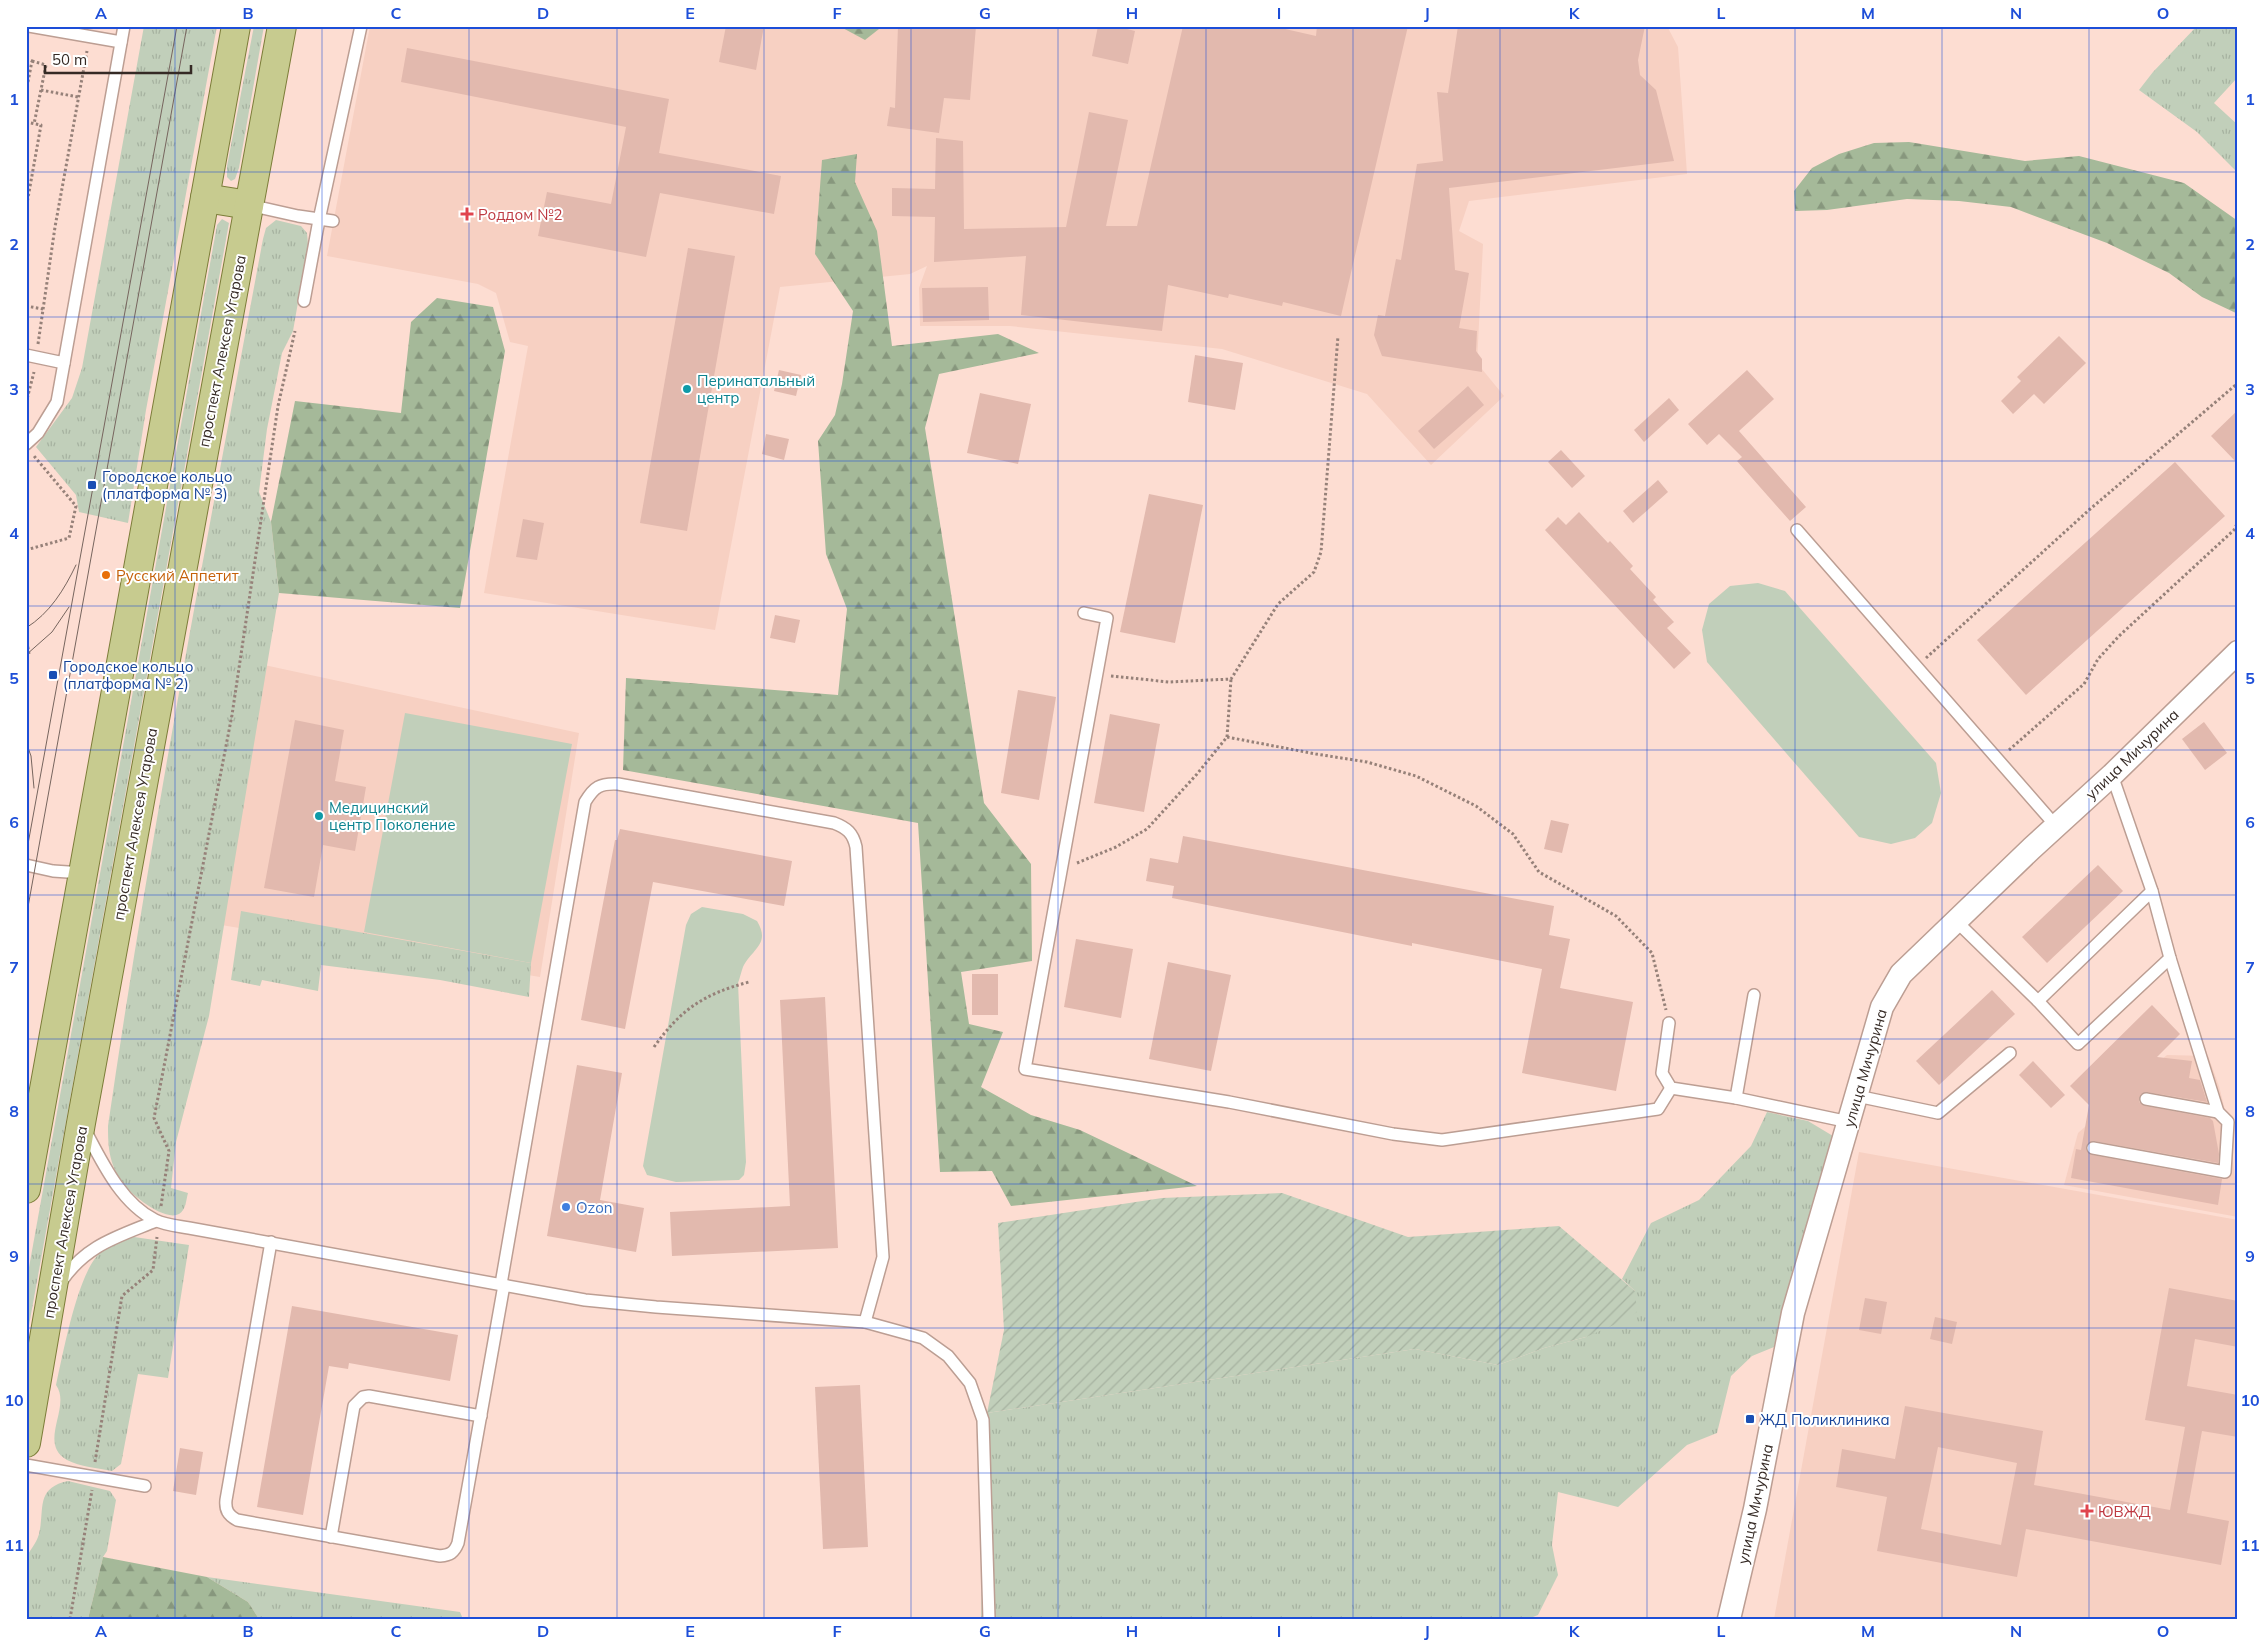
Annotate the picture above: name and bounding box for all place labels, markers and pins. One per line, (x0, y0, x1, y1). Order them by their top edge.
place label: Роддом №2 (478, 205, 563, 224)
marker: Роддом №2 (460, 207, 474, 221)
place label: Перинатальный центр (697, 371, 815, 407)
marker: Перинатальный центр (681, 383, 693, 395)
place label: Городское кольцо (платформа № 3) (102, 467, 232, 503)
marker: Городское кольцо (платформа № 3) (86, 479, 98, 491)
place label: Русский Аппетит (116, 566, 239, 585)
marker: Русский Аппетит (100, 569, 112, 581)
place label: Городское кольцо (платформа № 2) (63, 657, 193, 693)
marker: Городское кольцо (платформа № 2) (47, 669, 59, 681)
place label: Медицинский центр Поколение (329, 798, 455, 834)
marker: Медицинский центр Поколение (313, 810, 325, 822)
place label: Ozon (576, 1198, 613, 1217)
marker: Ozon (560, 1201, 572, 1213)
place label: ЖД Поликлиника (1760, 1410, 1890, 1429)
marker: ЖД Поликлиника (1744, 1413, 1756, 1425)
place label: ЮВЖД (2098, 1502, 2151, 1521)
marker: ЮВЖД (2080, 1504, 2094, 1518)

